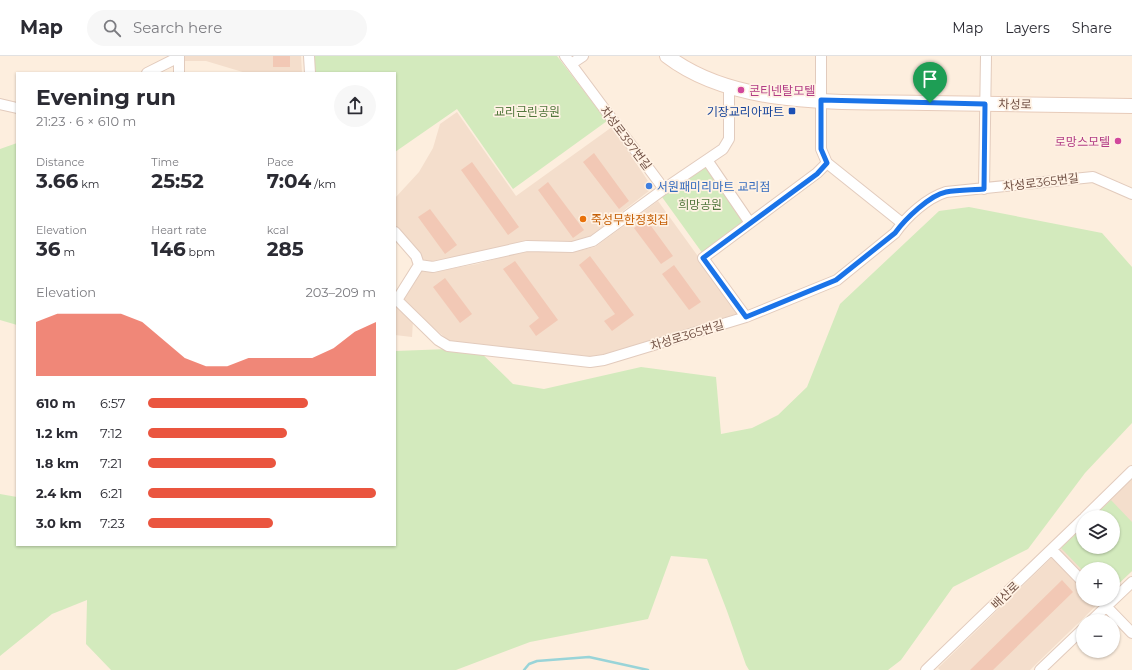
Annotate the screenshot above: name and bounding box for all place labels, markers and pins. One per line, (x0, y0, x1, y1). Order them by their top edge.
pin (913, 62, 947, 103)
place label: 콘티넨탈모텔 (749, 83, 815, 98)
marker: 콘티넨탈모텔 (736, 85, 746, 95)
place label: 기장교리아파트 (707, 104, 784, 119)
marker: 기장교리아파트 (787, 106, 797, 116)
place label: 로망스모텔 (1055, 134, 1110, 149)
marker: 로망스모텔 (1113, 136, 1123, 146)
place label: 서원패미리마트 교리점 (657, 179, 771, 194)
marker: 서원패미리마트 교리점 (644, 181, 654, 191)
place label: 죽성무한정횟집 (591, 212, 668, 227)
marker: 죽성무한정횟집 (578, 214, 588, 224)

